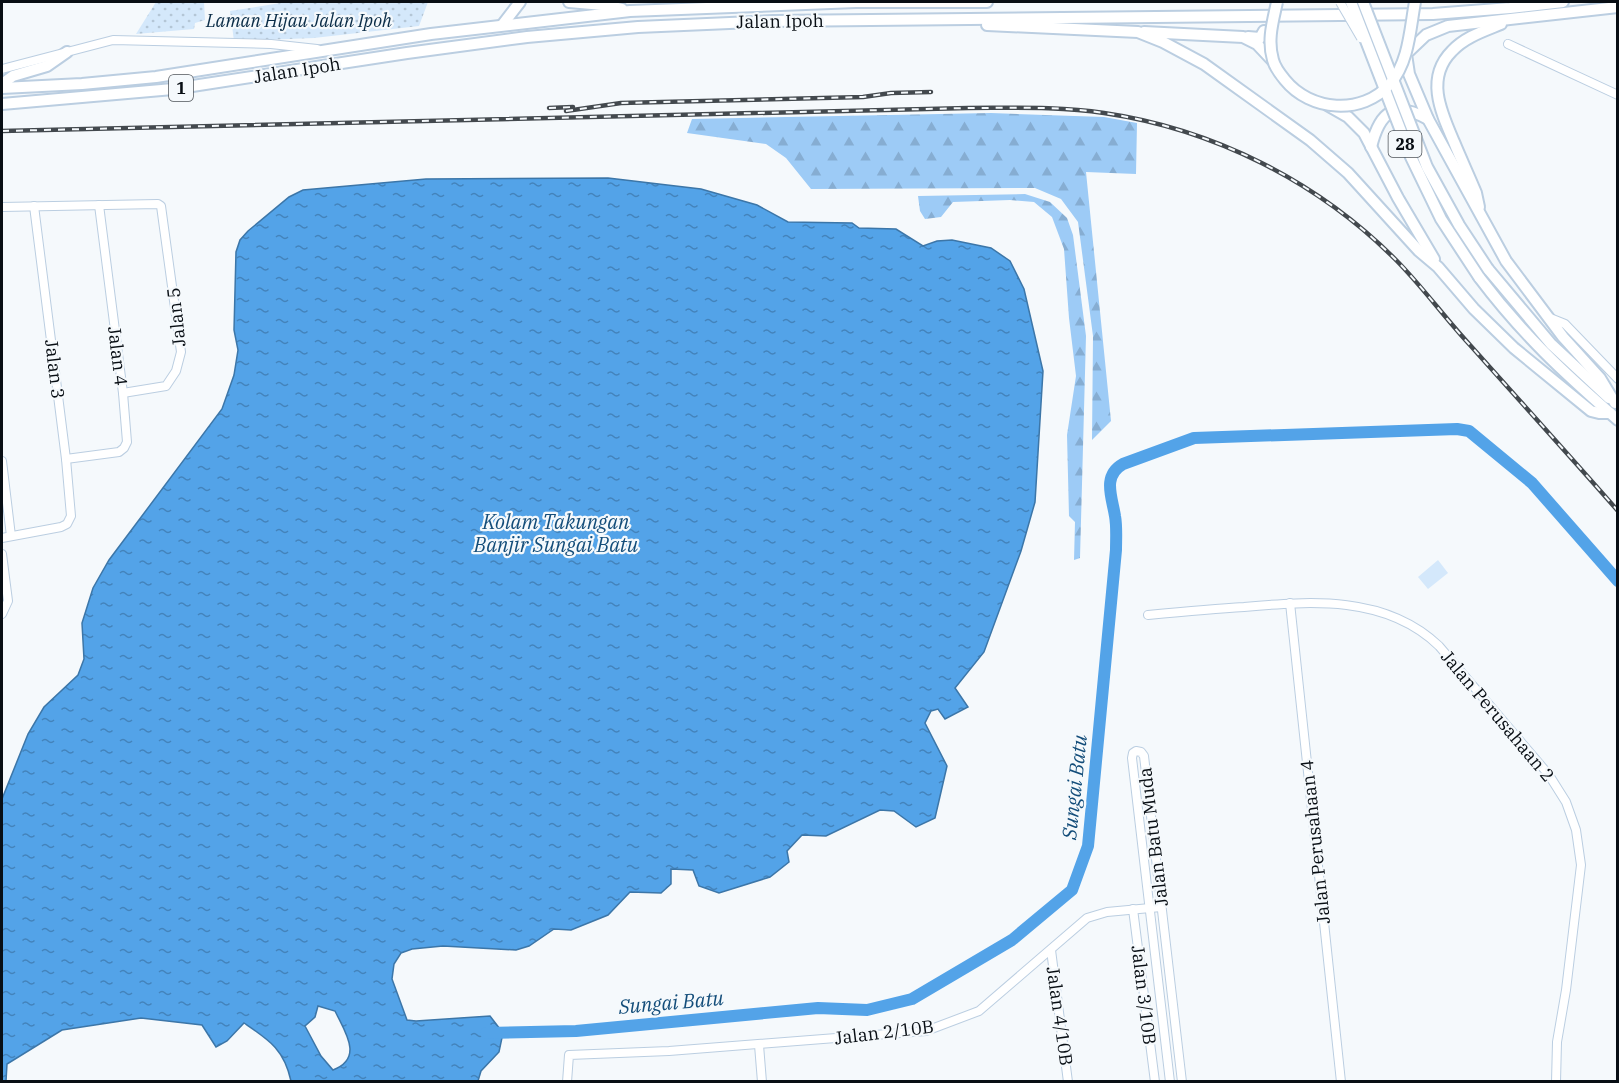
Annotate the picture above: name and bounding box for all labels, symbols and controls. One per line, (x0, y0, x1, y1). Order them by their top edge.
park label: Laman Hijau Jalan Ipoh (205, 9, 392, 32)
street label: Jalan Ipoh (736, 9, 824, 33)
street label: Jalan Ipoh (252, 52, 342, 88)
road number: 1 (169, 75, 193, 101)
road number: 28 (1388, 131, 1422, 157)
street label: Jalan 5 (161, 286, 191, 348)
street label: Jalan 4 (103, 325, 133, 387)
street label: Jalan 3 (40, 338, 70, 400)
water label: Kolam Takungan Banjir Sungai Batu (473, 508, 639, 558)
street label: Jalan Perusahaan 2 (1436, 645, 1560, 787)
water label: Sungai Batu (1055, 733, 1093, 842)
street label: Jalan Perusahaan 4 (1295, 759, 1335, 925)
street label: Jalan Batu Muda (1133, 766, 1173, 908)
street label: Jalan 3/10B (1126, 944, 1162, 1046)
street label: Jalan 4/10B (1042, 965, 1078, 1067)
water label: Sungai Batu (616, 984, 725, 1020)
street label: Jalan 2/10B (833, 1014, 935, 1050)

